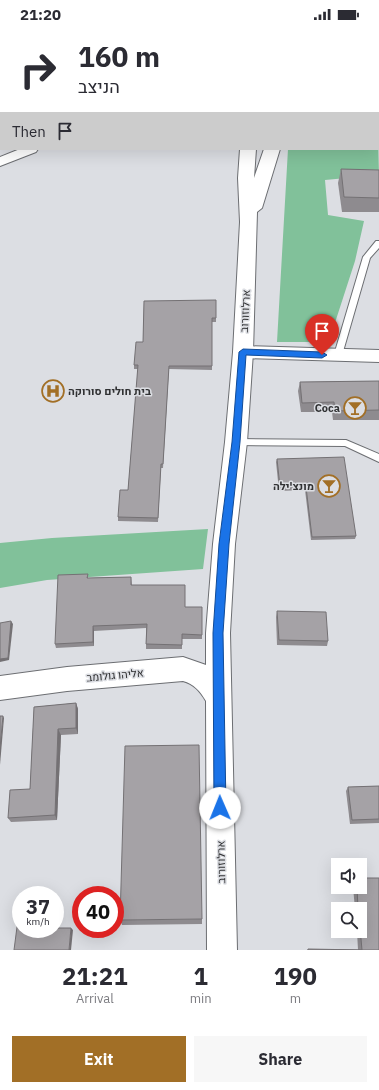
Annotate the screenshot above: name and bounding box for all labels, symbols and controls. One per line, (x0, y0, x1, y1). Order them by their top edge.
text: 21:20 (20, 5, 61, 24)
text: 160 m (78, 38, 160, 75)
icon: right (12, 44, 64, 96)
text: הניצב (78, 75, 120, 98)
icon: arrive (54, 120, 76, 142)
text: Then (12, 122, 46, 141)
street label: ארלוזורוב (237, 289, 253, 333)
pin (305, 314, 339, 355)
icon: arrive (311, 320, 333, 342)
hospital icon: בית חולים סורוקה (40, 378, 66, 404)
place label: בית חולים סורוקה (68, 384, 151, 398)
bar icon: Coca (342, 395, 368, 421)
place label: Coca (315, 401, 340, 415)
bar icon: מונצ'ילה (316, 473, 342, 499)
place label: מונצ'ילה (273, 479, 314, 493)
street label: אליהו גולומב (86, 666, 144, 684)
position arrow (199, 787, 241, 829)
street label: ארלוזורוב (214, 840, 228, 884)
map controls (331, 858, 367, 938)
button: sound (331, 858, 367, 894)
speed limit sign: 40 (72, 886, 124, 938)
text: 37 (26, 893, 50, 920)
button: search (331, 902, 367, 938)
text: km/h (26, 915, 50, 928)
text: 21:21 (62, 960, 128, 992)
text: 1 (193, 960, 208, 992)
text: 190 (274, 960, 317, 992)
text: Arrival (76, 990, 114, 1007)
text: min (190, 990, 212, 1007)
text: m (290, 990, 301, 1007)
button: Exit (12, 1036, 186, 1082)
button: Share (194, 1036, 367, 1082)

